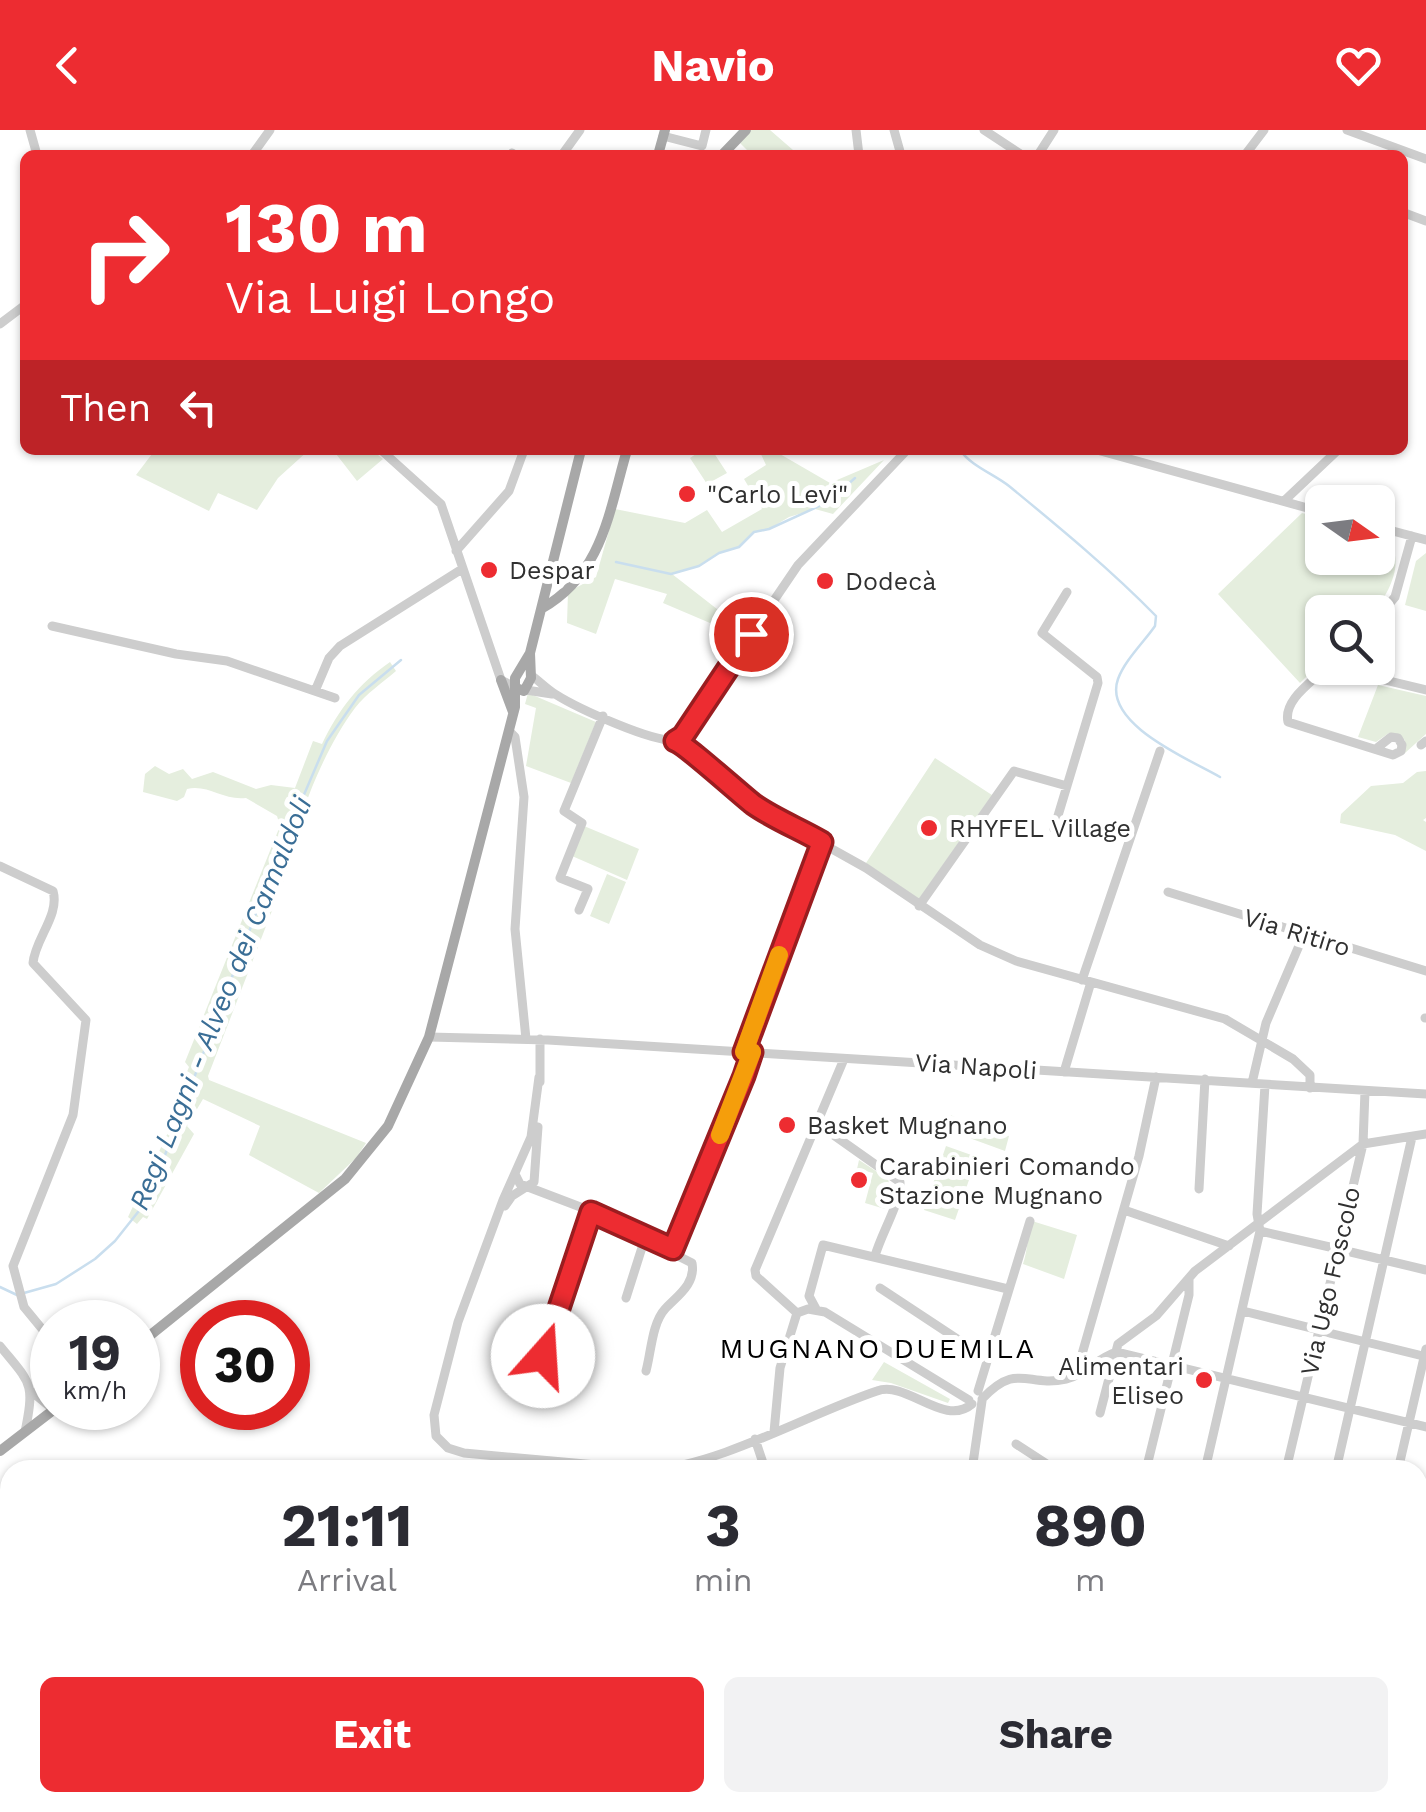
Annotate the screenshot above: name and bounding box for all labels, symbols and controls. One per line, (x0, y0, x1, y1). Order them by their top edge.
icon: back (40, 38, 95, 93)
icon: heart (1331, 38, 1386, 93)
text: Navio (651, 39, 775, 92)
text: 130 m (225, 187, 428, 269)
icon: right (60, 190, 190, 320)
text: Via Luigi Longo (225, 271, 555, 324)
icon: left (171, 380, 226, 435)
text: Then (60, 386, 151, 430)
place label: "Carlo Levi" (707, 480, 848, 509)
marker: "Carlo Levi" (676, 483, 698, 505)
north arrow (1305, 485, 1395, 575)
map controls (1305, 485, 1395, 685)
place label: Despar (509, 556, 595, 585)
marker: Despar (478, 559, 500, 581)
place label: Dodecà (845, 567, 936, 596)
marker: Dodecà (814, 570, 836, 592)
pin (709, 592, 794, 677)
button: search (1305, 595, 1395, 685)
icon: arrive (724, 607, 779, 662)
water label: Regi Lagni - Alveo dei Camaldoli (122, 791, 319, 1215)
place label: RHYFEL Village (949, 814, 1131, 843)
marker: RHYFEL Village (918, 817, 940, 839)
street label: Via Ritiro (1240, 903, 1354, 962)
street label: Via Napoli (914, 1048, 1038, 1085)
place label: Basket Mugnano (807, 1111, 1007, 1140)
marker: Basket Mugnano (776, 1114, 798, 1136)
place label: Carabinieri Comando Stazione Mugnano (879, 1152, 1135, 1210)
marker: Carabinieri Comando Stazione Mugnano (848, 1169, 870, 1191)
street label: Via Ugo Foscolo (1295, 1184, 1366, 1378)
speed limit sign: 30 (180, 1300, 310, 1430)
position arrow (491, 1304, 595, 1408)
text: 19 (69, 1323, 121, 1382)
district label: MUGNANO DUEMILA (720, 1332, 1036, 1365)
place label: Alimentari Eliseo (1058, 1352, 1184, 1410)
marker: Alimentari Eliseo (1193, 1369, 1215, 1391)
text: km/h (63, 1376, 127, 1405)
text: 21:11 (281, 1490, 413, 1561)
text: 3 (705, 1490, 741, 1561)
text: 890 (1034, 1490, 1147, 1561)
text: Arrival (297, 1561, 397, 1599)
text: min (694, 1561, 753, 1599)
text: m (1075, 1561, 1105, 1599)
button: Exit (40, 1677, 704, 1792)
button: Share (724, 1677, 1388, 1792)

